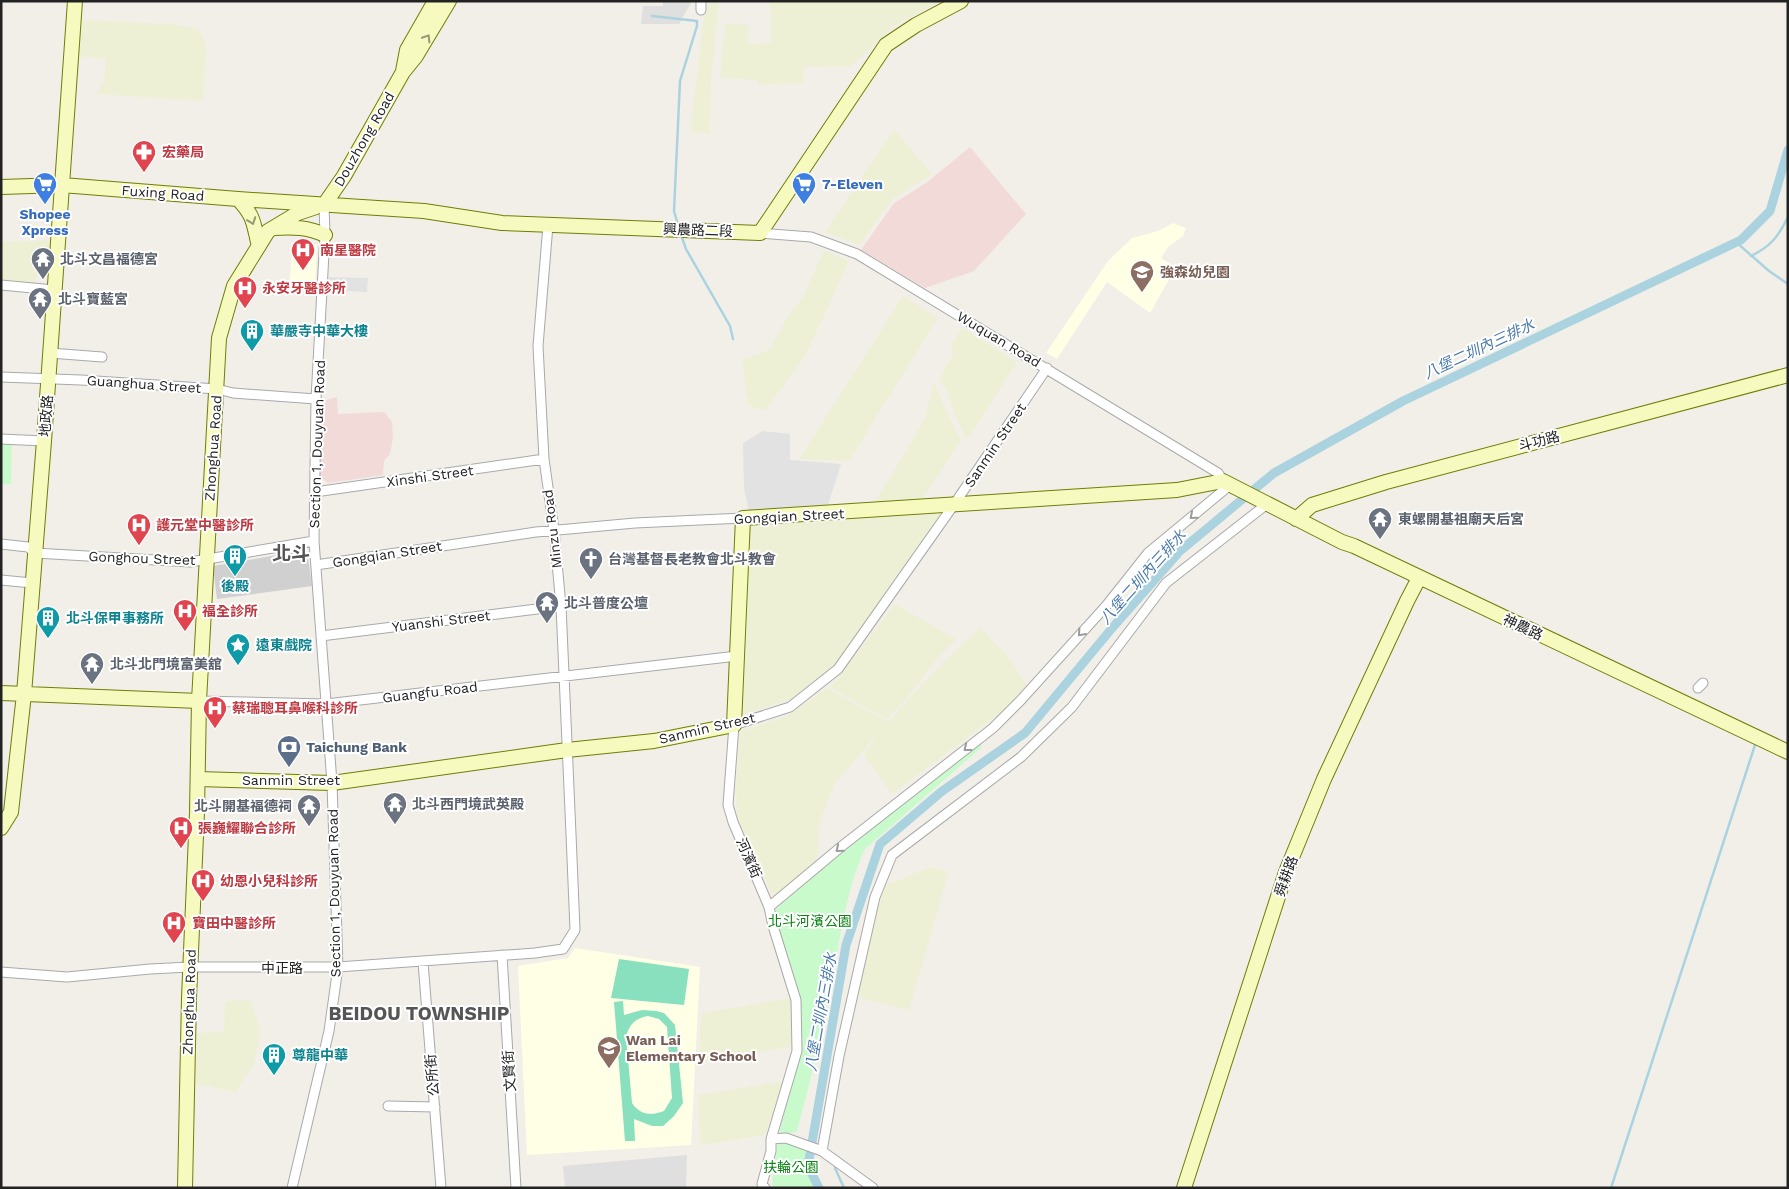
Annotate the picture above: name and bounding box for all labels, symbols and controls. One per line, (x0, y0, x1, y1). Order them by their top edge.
one-way arrow (421, 34, 431, 43)
street label: Douzhong Road (330, 89, 398, 189)
pharmacy icon: 宏藥局 (131, 139, 157, 173)
place label: 宏藥局 (162, 144, 204, 160)
supermarket icon: Shopee Xpress (32, 171, 58, 205)
supermarket icon: 7-Eleven (791, 171, 817, 205)
place label: 7-Eleven (822, 176, 883, 192)
street label: Fuxing Road (121, 182, 205, 204)
place label: Shopee Xpress (19, 206, 71, 238)
one-way arrow (246, 216, 256, 224)
street label: 興農路二段 (663, 221, 733, 239)
hospital icon: 南星醫院 (290, 237, 316, 271)
place label: 南星醫院 (320, 242, 376, 258)
temple icon: 北斗文昌福德宮 (30, 246, 56, 280)
place label: 北斗文昌福德宮 (60, 251, 158, 267)
school or university icon: 強森幼兒園 (1129, 259, 1155, 293)
place label: 強森幼兒園 (1160, 264, 1230, 280)
hospital icon: 永安牙醫診所 (232, 275, 258, 309)
place label: 永安牙醫診所 (262, 280, 346, 296)
temple icon: 北斗寶藍宮 (27, 286, 53, 320)
place label: 北斗寶藍宮 (58, 291, 128, 307)
street label: Wuquan Road (954, 308, 1044, 370)
water label: 八堡二圳內三排水 (1421, 315, 1538, 383)
building icon: 華嚴寺中華大樓 (239, 318, 265, 352)
place label: 華嚴寺中華大樓 (270, 323, 368, 339)
street label: Section 1, Douyuan Road (306, 359, 328, 529)
street label: Guanghua Street (86, 372, 202, 396)
street label: 地政路 (37, 394, 55, 438)
street label: Zhonghua Road (201, 395, 225, 501)
street label: Sanmin Street (961, 400, 1029, 490)
street label: 斗功路 (1517, 428, 1561, 454)
street label: Xinshi Street (386, 462, 475, 490)
street label: Minzu Road (539, 489, 565, 569)
street label: Gongqian Street (733, 505, 845, 527)
temple icon: 東螺開基祖廟天后宮 (1367, 506, 1393, 540)
one-way arrow (1189, 510, 1198, 519)
place label: 東螺開基祖廟天后宮 (1398, 511, 1524, 527)
hospital icon: 護元堂中醫診所 (126, 512, 152, 546)
place label: 護元堂中醫診所 (156, 517, 254, 533)
water label: 八堡二圳內三排水 (1096, 526, 1191, 628)
street label: Gongqian Street (331, 537, 443, 571)
district label: 北斗 (272, 542, 310, 565)
building icon: 後殿 (222, 543, 248, 577)
church icon: 台灣基督長老教會北斗教會 (578, 546, 604, 580)
street label: Gonghou Street (88, 548, 196, 568)
place label: 台灣基督長老教會北斗教會 (608, 551, 776, 567)
place label: 後殿 (221, 578, 249, 594)
temple icon: 北斗普度公壇 (534, 590, 560, 624)
place label: 北斗普度公壇 (564, 595, 648, 611)
hospital icon: 福全診所 (172, 598, 198, 632)
place label: 福全診所 (202, 603, 258, 619)
building icon: 北斗保甲事務所 (35, 605, 61, 639)
street label: Yuanshi Street (391, 607, 491, 635)
place label: 北斗保甲事務所 (66, 610, 164, 626)
street label: 神農路 (1501, 611, 1545, 643)
one-way arrow (1078, 628, 1087, 637)
place icon: 遠東戲院 (225, 632, 251, 666)
place label: 遠東戲院 (256, 637, 312, 653)
temple icon: 北斗北門境富美舘 (79, 651, 105, 685)
place label: 北斗北門境富美舘 (110, 656, 222, 672)
street label: Guangfu Road (381, 678, 479, 706)
hospital icon: 蔡瑞聰耳鼻喉科診所 (202, 695, 228, 729)
place label: 蔡瑞聰耳鼻喉科診所 (232, 700, 358, 716)
street label: Sanmin Street (657, 709, 757, 747)
bank icon: Taichung Bank (276, 734, 302, 768)
place label: Taichung Bank (306, 739, 407, 755)
one-way arrow (963, 743, 972, 752)
street label: Sanmin Street (242, 772, 340, 788)
temple icon: 北斗西門境武英殿 (382, 791, 408, 825)
temple icon: 北斗開基福德祠 (296, 793, 322, 827)
place label: 北斗西門境武英殿 (412, 796, 524, 812)
place label: 北斗開基福德祠 (194, 798, 292, 814)
street label: Section 1, Douyuan Road (325, 809, 343, 977)
hospital icon: 張巍耀聯合診所 (168, 815, 194, 849)
place label: 張巍耀聯合診所 (198, 820, 296, 836)
street label: 河濱街 (733, 836, 765, 880)
one-way arrow (836, 843, 845, 851)
street label: 舜耕路 (1271, 854, 1301, 898)
hospital icon: 幼恩小兒科診所 (190, 868, 216, 902)
place label: 幼恩小兒科診所 (220, 873, 318, 889)
hospital icon: 寶田中醫診所 (161, 910, 187, 944)
park label: 北斗河濱公園 (768, 913, 852, 929)
place label: 寶田中醫診所 (192, 915, 276, 931)
street label: Zhonghua Road (179, 949, 199, 1055)
water label: 八堡二圳內三排水 (802, 950, 840, 1073)
street label: 中正路 (261, 960, 303, 976)
district label: BEIDOU TOWNSHIP (329, 1002, 510, 1025)
place label: Wan Lai Elementary School (626, 1032, 757, 1064)
school or university icon: Wan Lai Elementary School (596, 1035, 622, 1069)
building icon: 尊龍中華 (261, 1042, 287, 1076)
place label: 尊龍中華 (292, 1047, 348, 1063)
street label: 文賢街 (500, 1049, 518, 1093)
street label: 公所街 (422, 1053, 442, 1097)
park label: 扶輪公園 (763, 1159, 819, 1175)

